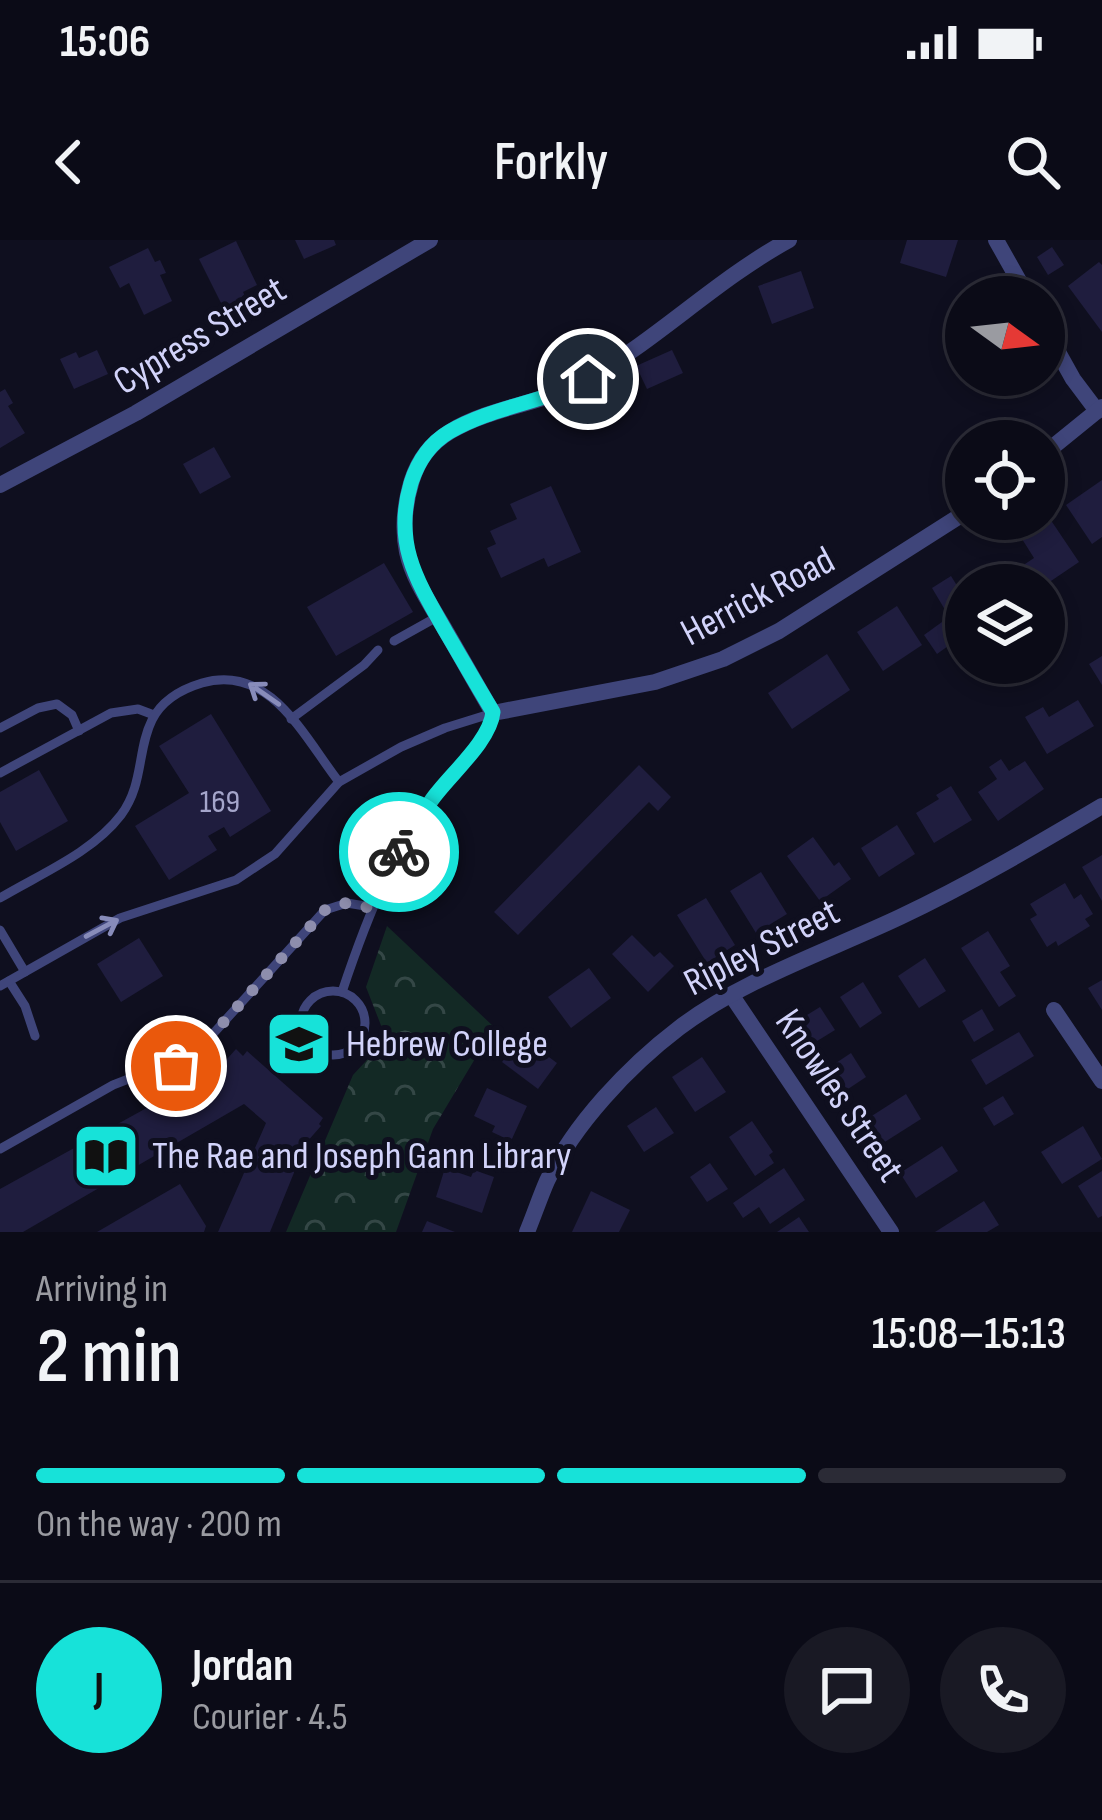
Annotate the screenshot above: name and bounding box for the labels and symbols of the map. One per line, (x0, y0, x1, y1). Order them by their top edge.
street label: Cypress Street (105, 266, 295, 406)
north arrow (945, 276, 1065, 396)
pin (537, 328, 639, 430)
street label: Herrick Road (673, 537, 843, 657)
one-way arrow (248, 682, 281, 707)
house number: 169 (200, 782, 240, 822)
courier (339, 792, 459, 912)
street label: Ripley Street (677, 889, 847, 1007)
one-way arrow (83, 916, 118, 939)
street label: Knowles Street (764, 1001, 914, 1191)
school or university icon: Hebrew College (264, 1009, 334, 1079)
pin (125, 1015, 227, 1117)
place label: Hebrew College (346, 1021, 548, 1068)
library icon: The Rae and Joseph Gann Library (71, 1121, 141, 1191)
place label: The Rae and Joseph Gann Library (152, 1133, 571, 1180)

